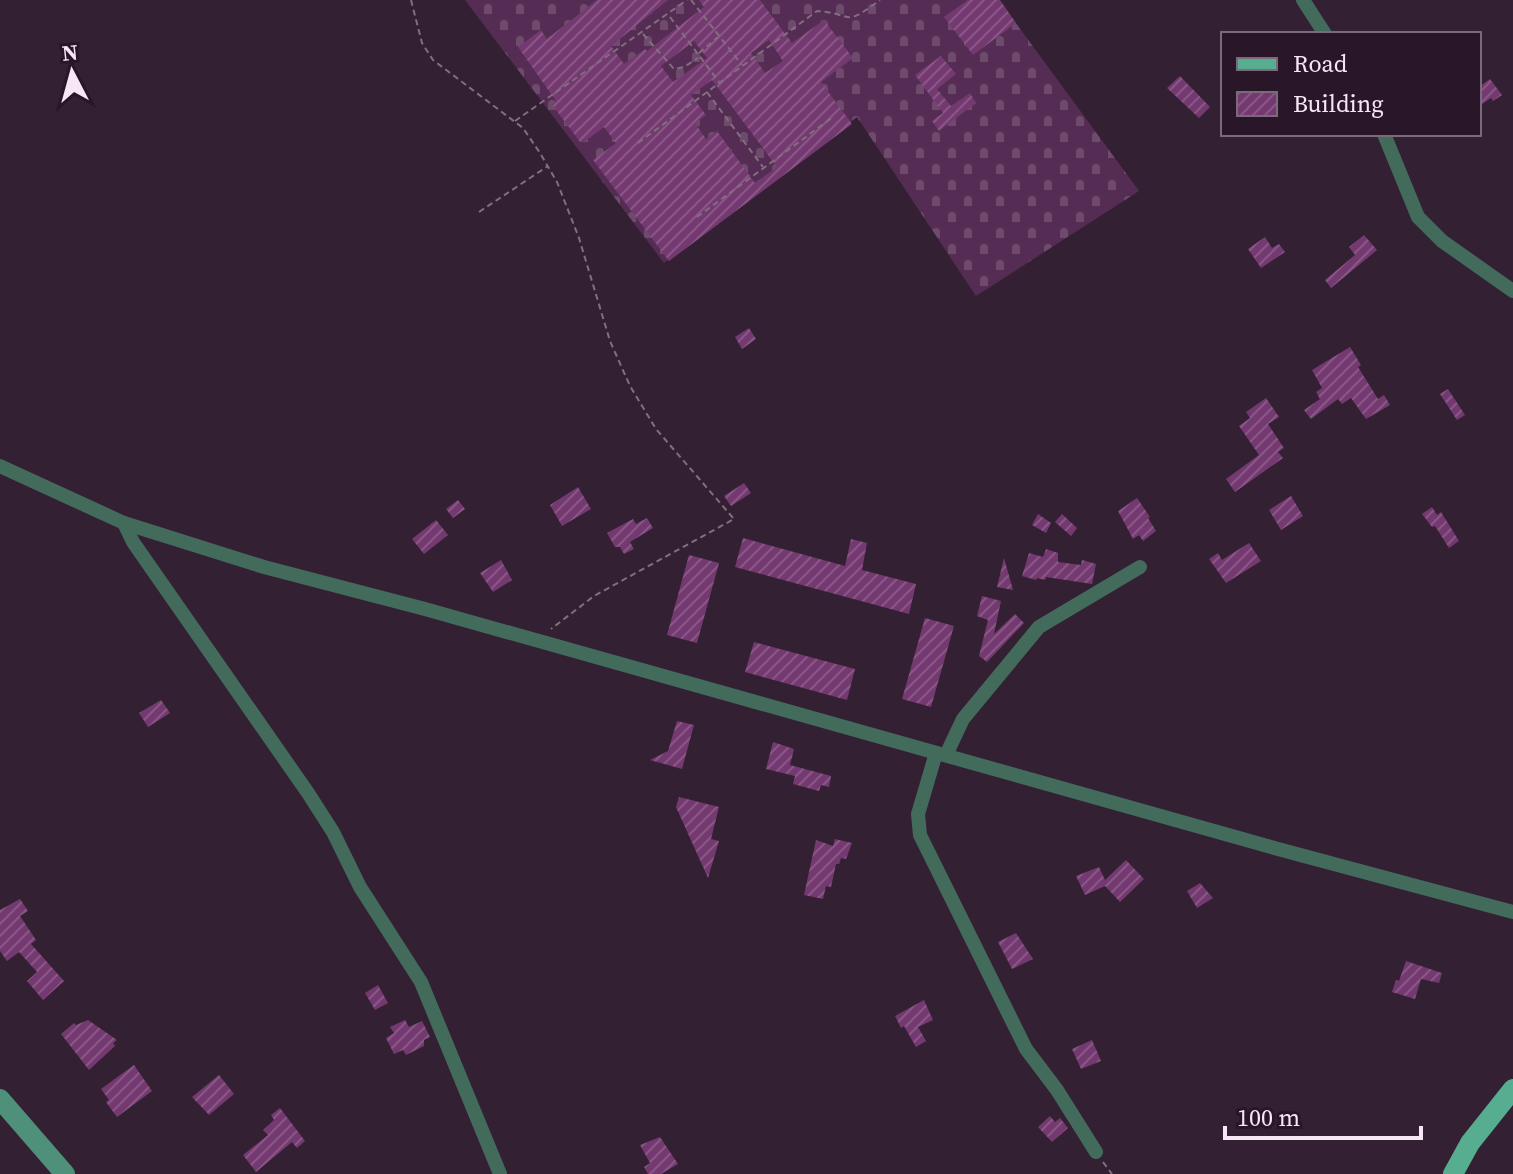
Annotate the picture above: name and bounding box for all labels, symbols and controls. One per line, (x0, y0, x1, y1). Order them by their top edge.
north arrow (32, 32, 112, 112)
legend (1221, 32, 1481, 136)
text: N (60, 36, 79, 68)
text: Road (1293, 47, 1348, 80)
text: Building (1293, 87, 1384, 120)
scale bar (1225, 1090, 1421, 1140)
text: 100 m (1237, 1101, 1300, 1134)

